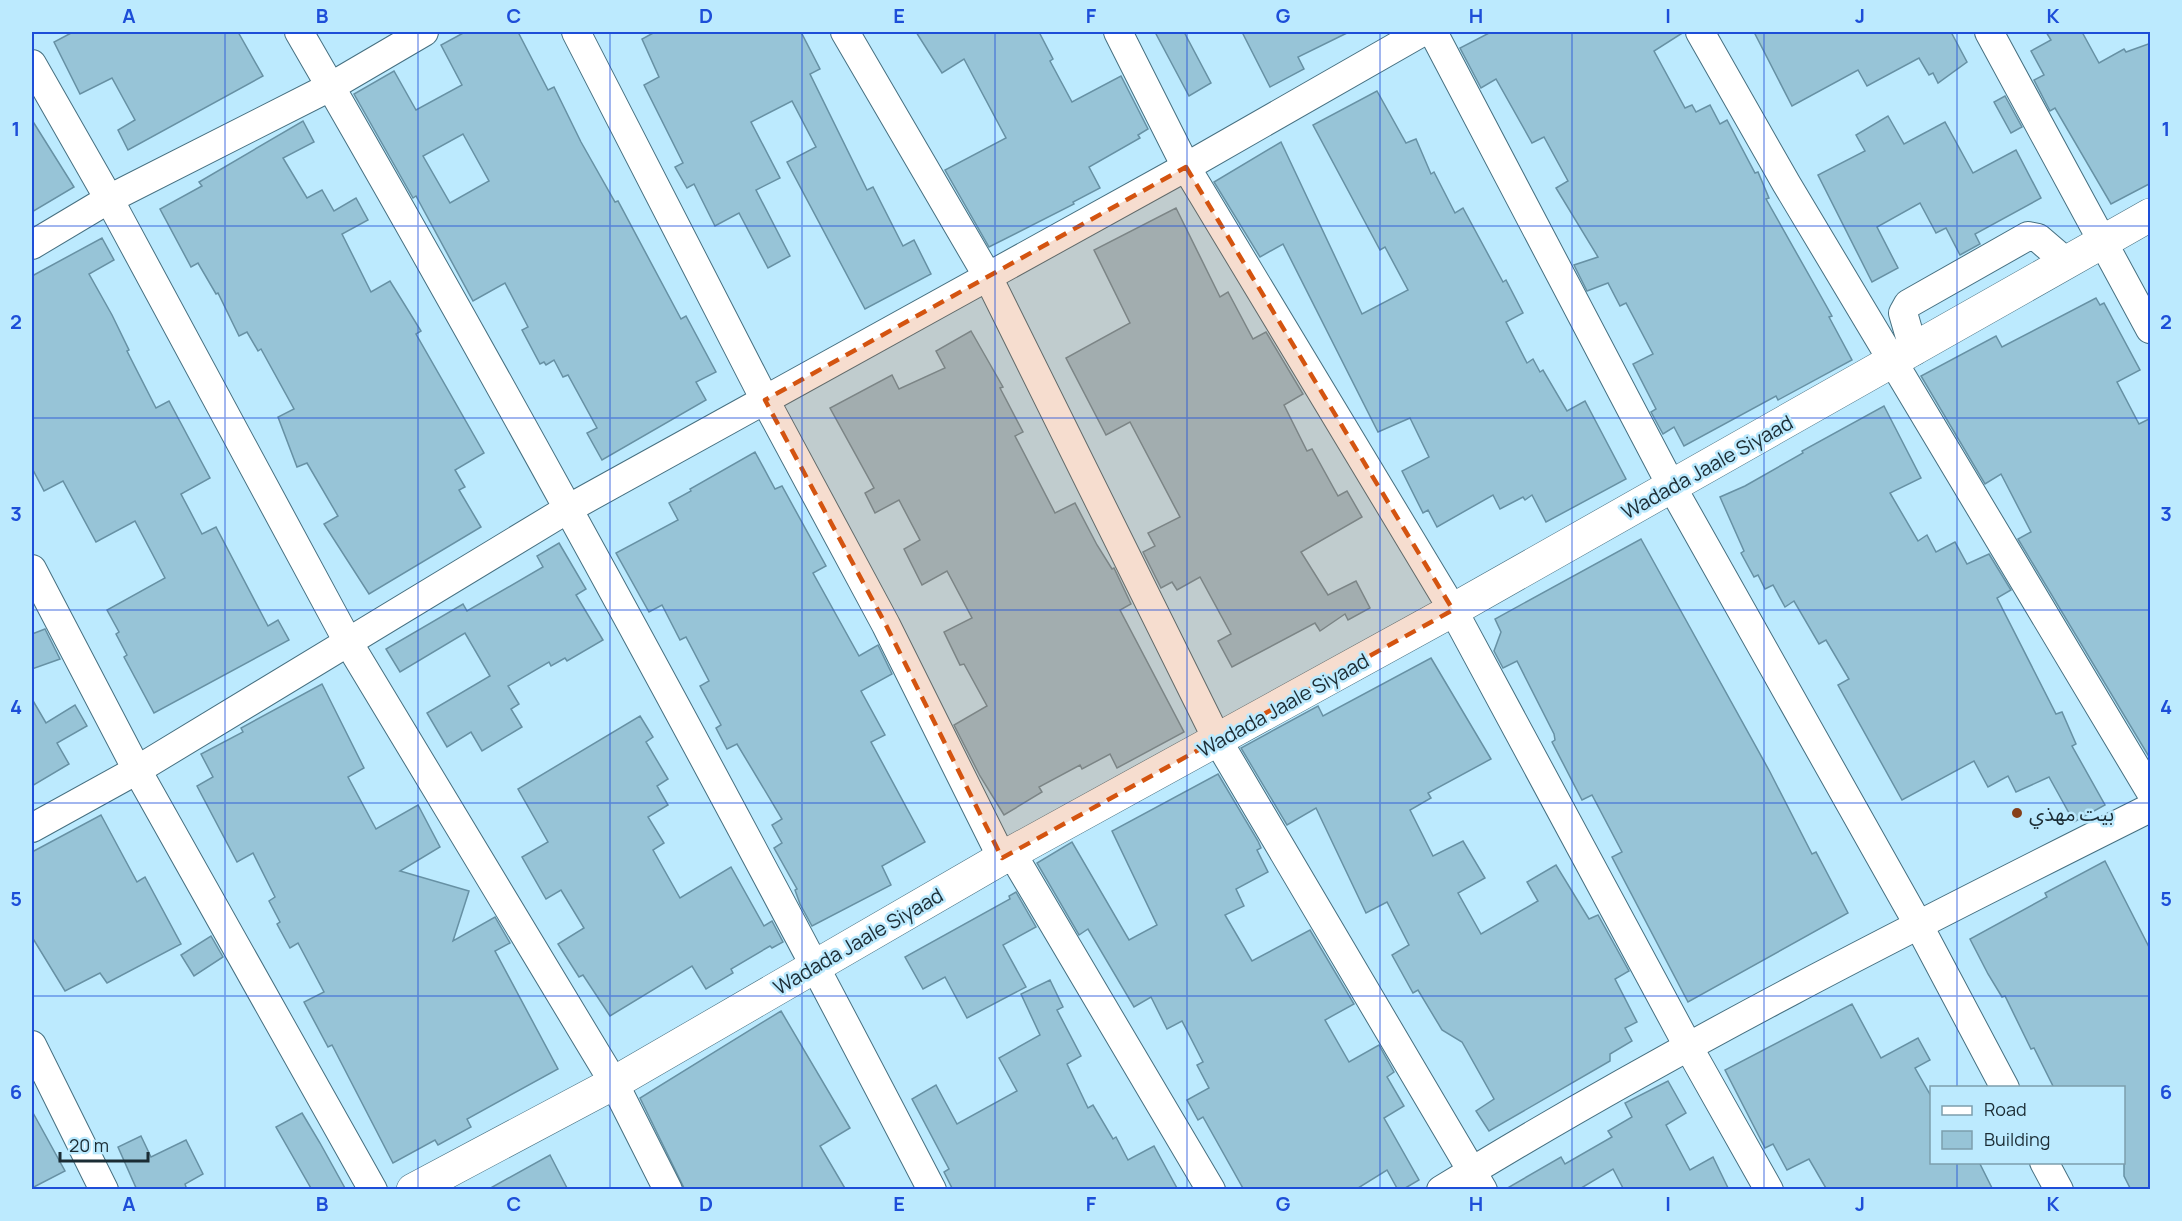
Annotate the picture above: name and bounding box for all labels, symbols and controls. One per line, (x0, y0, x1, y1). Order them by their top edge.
text: A (122, 2, 136, 29)
text: B (316, 2, 329, 29)
text: C (507, 2, 521, 29)
text: D (699, 2, 713, 29)
text: E (893, 2, 905, 29)
text: F (1086, 2, 1097, 29)
text: G (1276, 2, 1291, 29)
text: H (1469, 2, 1483, 29)
text: I (1665, 2, 1671, 29)
text: J (1855, 2, 1865, 29)
text: K (2047, 2, 2060, 29)
text: 1 (12, 115, 20, 142)
text: 1 (2162, 115, 2170, 142)
text: 2 (10, 308, 22, 335)
text: 2 (2160, 308, 2172, 335)
street label: Wadada Jaale Siyaad (1617, 409, 1797, 525)
text: 3 (10, 500, 22, 527)
text: 3 (2160, 500, 2172, 527)
street label: Wadada Jaale Siyaad (1193, 647, 1373, 763)
text: 4 (10, 693, 22, 720)
text: 4 (2160, 693, 2172, 720)
place label: بيت مهذي (2029, 800, 2114, 829)
marker: بيت مهذي (2010, 806, 2024, 820)
street label: Wadada Jaale Siyaad (768, 881, 948, 1001)
text: 5 (10, 885, 22, 912)
text: 5 (2160, 885, 2172, 912)
text: 6 (10, 1078, 22, 1105)
text: 6 (2160, 1078, 2172, 1105)
legend (1930, 1086, 2125, 1164)
text: Road (1984, 1097, 2027, 1121)
scale bar (60, 1125, 148, 1163)
text: Building (1984, 1127, 2050, 1151)
text: 20 m (69, 1133, 109, 1157)
text: A (122, 1190, 136, 1217)
text: B (316, 1190, 329, 1217)
text: C (507, 1190, 521, 1217)
text: D (699, 1190, 713, 1217)
text: E (893, 1190, 905, 1217)
text: F (1086, 1190, 1097, 1217)
text: G (1276, 1190, 1291, 1217)
text: H (1469, 1190, 1483, 1217)
text: I (1665, 1190, 1671, 1217)
text: J (1855, 1190, 1865, 1217)
text: K (2047, 1190, 2060, 1217)

